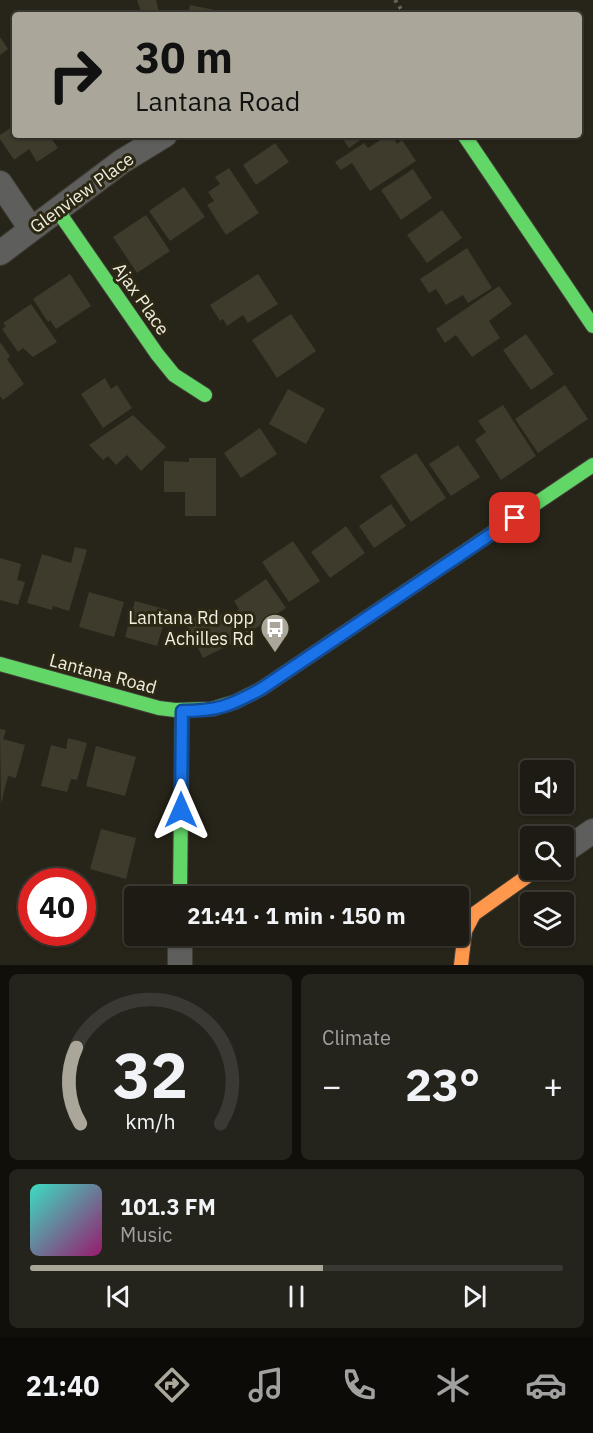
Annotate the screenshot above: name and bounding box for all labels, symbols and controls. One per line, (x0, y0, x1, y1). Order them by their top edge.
text: 30 m (135, 30, 233, 85)
icon: right (36, 36, 114, 114)
text: Lantana Road (135, 83, 300, 118)
street label: Glenview Place (25, 147, 138, 238)
street label: Ajax Place (108, 258, 175, 340)
pin (489, 492, 540, 543)
icon: arrive (498, 501, 531, 534)
place label: Lantana Rd opp Achilles Rd (128, 606, 254, 650)
bus stop icon: Lantana Rd opp Achilles Rd (259, 612, 291, 654)
street label: Lantana Road (47, 648, 159, 699)
map controls (520, 760, 574, 946)
button: sound (520, 760, 574, 814)
position arrow (149, 778, 213, 842)
button: search (520, 826, 574, 880)
speed limit sign: 40 (18, 868, 96, 946)
button: layers (520, 892, 574, 946)
text: 21:41 · 1 min · 150 m (187, 901, 406, 930)
text: Climate (322, 1024, 391, 1051)
text: 32 (113, 1034, 188, 1115)
text: 23° (405, 1055, 480, 1113)
text: − (322, 1064, 342, 1107)
text: + (543, 1064, 563, 1107)
text: km/h (125, 1107, 176, 1135)
text: 101.3 FM (120, 1192, 216, 1221)
text: Music (120, 1221, 172, 1248)
icon: previous (102, 1280, 135, 1313)
icon: pause (280, 1280, 313, 1313)
icon: next (458, 1280, 491, 1313)
icon: directions (151, 1364, 193, 1406)
icon: music (245, 1364, 287, 1406)
icon: phone (338, 1364, 380, 1406)
icon: climate (432, 1364, 474, 1406)
icon: car (525, 1364, 567, 1406)
text: 21:40 (26, 1368, 99, 1403)

